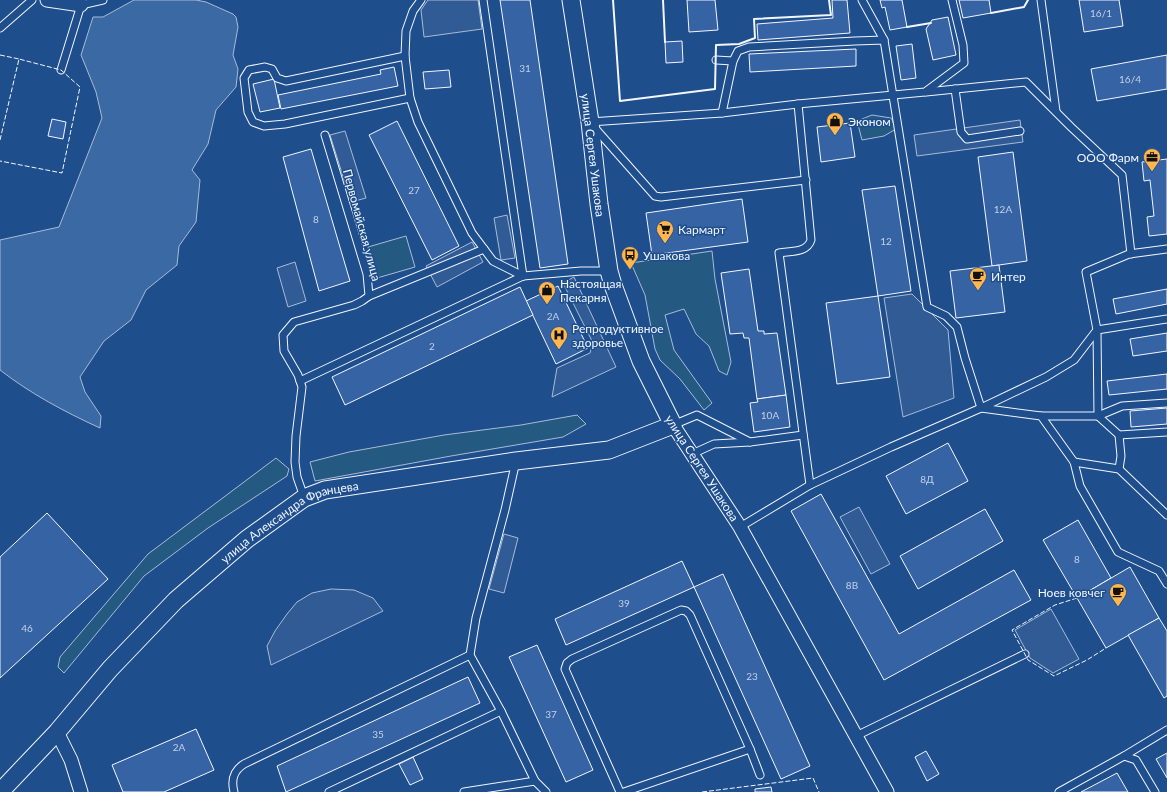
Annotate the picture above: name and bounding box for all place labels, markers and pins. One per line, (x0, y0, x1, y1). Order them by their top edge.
shop icon: Эконом (825, 111, 845, 136)
place label: Эконом (848, 114, 891, 129)
office icon: ООО Фарм (1142, 147, 1162, 172)
place label: ООО Фарм (1077, 150, 1139, 165)
supermarket icon: Кармарт (655, 219, 675, 244)
place label: Кармарт (678, 222, 726, 237)
bus stop icon: Ушакова (620, 245, 640, 270)
place label: Ушакова (643, 248, 690, 263)
cafe icon: Интер (968, 266, 988, 291)
place label: Интер (991, 269, 1026, 284)
place label: Настоящая Пекарня (560, 276, 622, 305)
shop icon: Настоящая Пекарня (537, 280, 557, 305)
place label: Репродуктивное здоровье (572, 321, 664, 350)
hospital icon: Репродуктивное здоровье (549, 325, 569, 350)
cafe icon: Ноев ковчег (1108, 582, 1128, 607)
place label: Ноев ковчег (1038, 585, 1105, 600)

